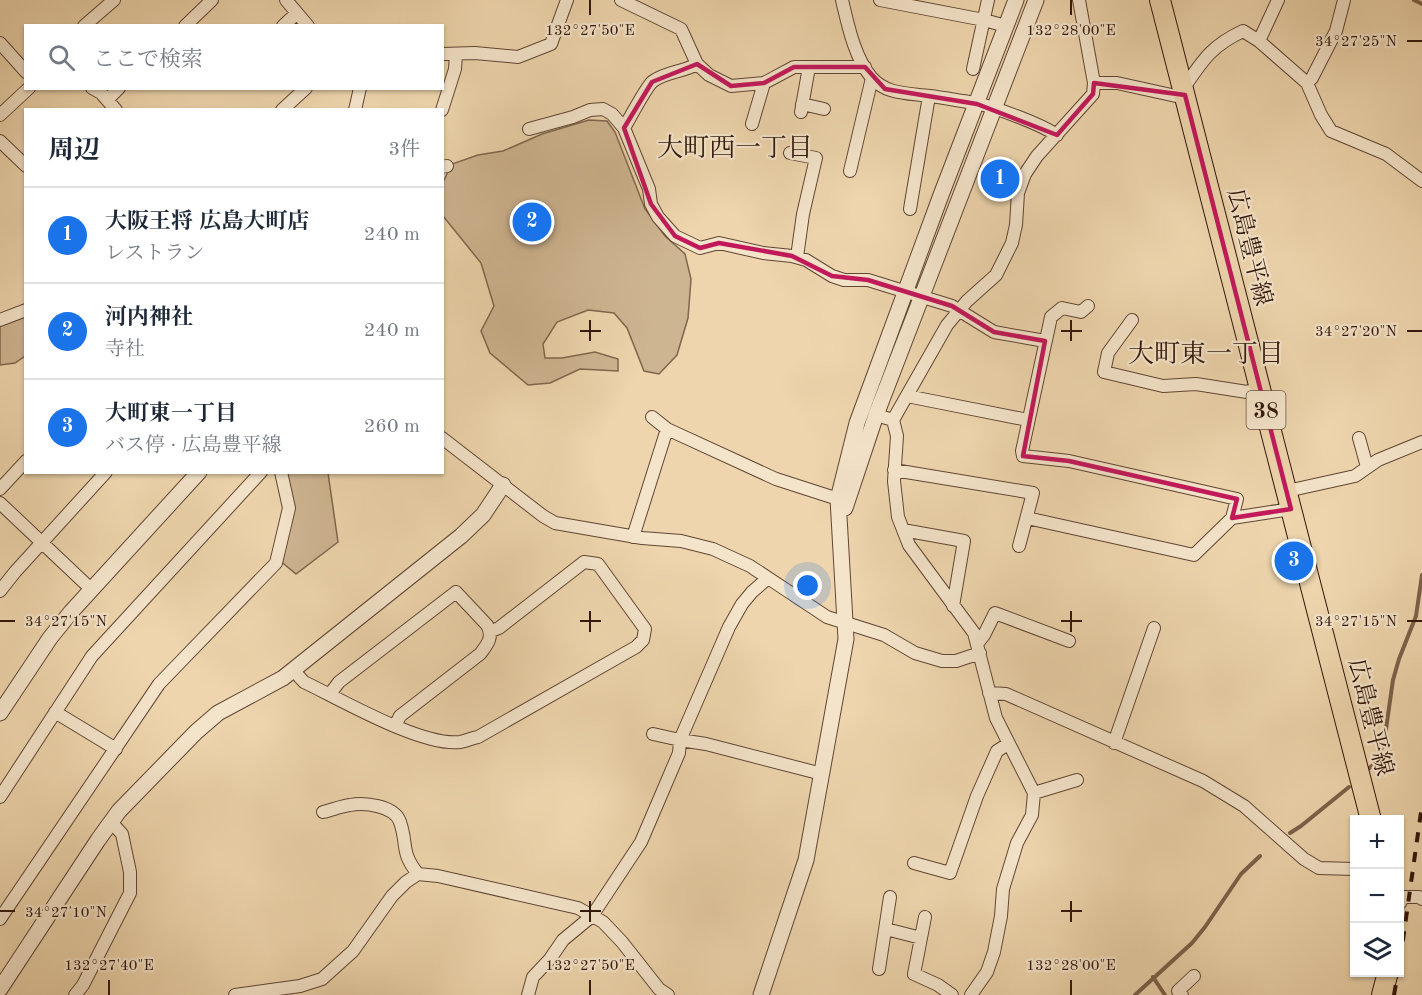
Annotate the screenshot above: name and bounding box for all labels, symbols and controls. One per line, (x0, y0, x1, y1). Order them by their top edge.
search box (24, 24, 444, 90)
text: 132°27'50"E (545, 24, 635, 39)
text: 132°28'00"E (1026, 24, 1116, 39)
text: 34°27'25"N (1315, 35, 1397, 50)
icon: search (45, 41, 78, 74)
text: ここで検索 (93, 49, 203, 71)
district label: 大町西一丁目 (657, 134, 813, 162)
text: 周辺 (48, 138, 100, 164)
text: 3件 (388, 140, 420, 160)
pin: 1 (980, 156, 1020, 201)
street label: 広島豊平線 (1222, 186, 1277, 309)
pin: 2 (512, 200, 552, 244)
text: 大阪王将 広島大町店 (105, 211, 309, 233)
text: 1 (62, 225, 73, 245)
text: 240 m (364, 225, 420, 245)
text: レストラン (105, 244, 204, 264)
text: 河内神社 (105, 307, 193, 329)
text: 2 (62, 321, 73, 341)
text: 240 m (364, 321, 420, 341)
text: 34°27'20"N (1315, 325, 1397, 340)
text: 寺社 (105, 340, 145, 360)
district label: 大町東一丁目 (1128, 340, 1284, 368)
road number: 38 (1246, 391, 1286, 429)
text: 大町東一丁目 (105, 403, 237, 425)
text: 3 (62, 417, 73, 437)
text: 260 m (364, 417, 420, 437)
text: バス停 · 広島豊平線 (105, 436, 282, 456)
pin: 3 (1274, 538, 1314, 584)
your location (793, 571, 822, 600)
text: 34°27'15"N (25, 615, 107, 630)
text: 34°27'15"N (1315, 615, 1397, 630)
street label: 広島豊平線 (1343, 656, 1398, 779)
map controls (1350, 815, 1404, 977)
button: + (1350, 815, 1404, 869)
button: − (1350, 869, 1404, 923)
text: 34°27'10"N (25, 906, 107, 921)
button: layers (1350, 923, 1404, 977)
text: 132°27'40"E (64, 959, 154, 974)
text: 132°27'50"E (545, 959, 635, 974)
text: 132°28'00"E (1026, 959, 1116, 974)

